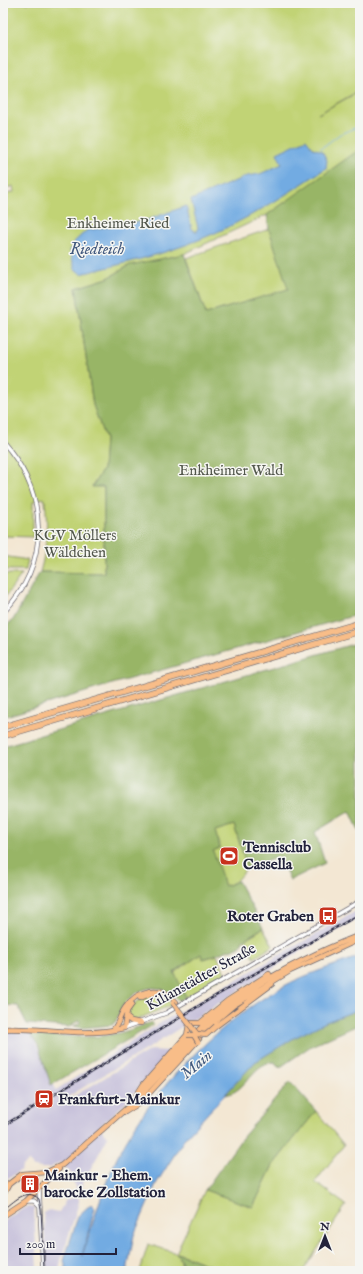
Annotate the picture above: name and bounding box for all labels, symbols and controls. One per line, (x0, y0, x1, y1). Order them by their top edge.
park label: Enkheimer Ried (67, 214, 170, 233)
water label: Riedteich (70, 240, 125, 260)
park label: Enkheimer Wald (179, 461, 284, 480)
park label: KGV Möllers Wäldchen (33, 526, 117, 562)
place label: Tennisclub Cassella (242, 838, 311, 874)
sports icon: Tennisclub Cassella (218, 845, 240, 867)
bus stop icon: Roter Graben (317, 905, 339, 927)
place label: Roter Graben (227, 907, 314, 926)
street label: Kilianstädter Straße (143, 939, 259, 1015)
water label: Main (177, 1046, 217, 1084)
station icon: Frankfurt-Mainkur (33, 1088, 55, 1110)
place label: Frankfurt-Mainkur (58, 1090, 181, 1109)
place label: Mainkur - Ehem. barocke Zollstation (43, 1166, 165, 1202)
building icon: Mainkur - Ehem. barocke Zollstation (19, 1173, 41, 1195)
north arrow (305, 1216, 345, 1256)
text: N (319, 1220, 330, 1234)
scale bar (20, 1230, 116, 1256)
text: 200 m (26, 1237, 55, 1252)

